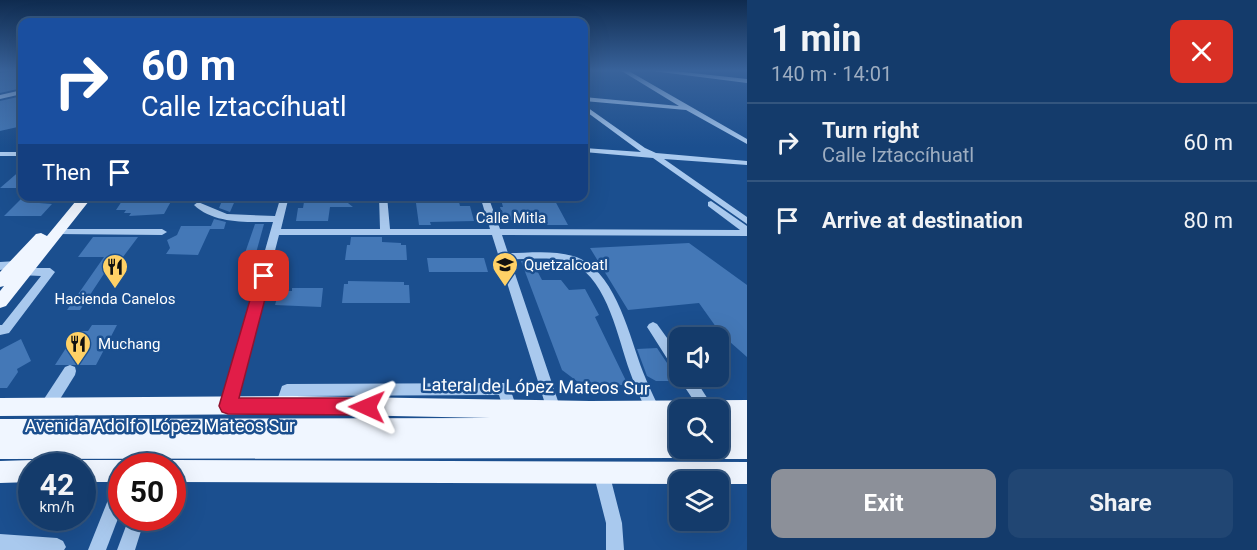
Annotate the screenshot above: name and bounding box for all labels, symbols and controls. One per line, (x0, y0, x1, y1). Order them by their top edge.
text: 1 min (771, 18, 862, 60)
button: close (1170, 20, 1233, 83)
text: 60 m (141, 41, 236, 90)
icon: right (42, 42, 120, 120)
text: 140 m · 14:01 (771, 62, 892, 86)
text: Calle Iztaccíhuatl (141, 91, 346, 123)
text: Turn right (822, 118, 919, 143)
icon: right (771, 126, 804, 159)
text: 60 m (1184, 130, 1233, 155)
text: Calle Iztaccíhuatl (822, 143, 974, 167)
icon: arrive (103, 156, 136, 189)
text: Then (42, 160, 91, 185)
icon: arrive (771, 204, 804, 237)
text: Arrive at destination (822, 208, 1023, 233)
text: 80 m (1184, 208, 1233, 233)
street label: Calle Mitla (476, 209, 546, 227)
pin (238, 250, 289, 301)
school or university icon: Quetzalcoatl (490, 250, 520, 288)
restaurant icon: Hacienda Canelos (100, 252, 130, 290)
place label: Quetzalcoatl (524, 256, 608, 274)
icon: arrive (247, 259, 280, 292)
place label: Hacienda Canelos (54, 290, 176, 308)
map controls (669, 327, 729, 531)
button: sound (669, 327, 729, 387)
restaurant icon: Muchang (63, 329, 93, 367)
place label: Muchang (98, 335, 160, 353)
street label: Lateral de López Mateos Sur (422, 374, 650, 398)
position arrow (335, 375, 399, 439)
button: search (669, 399, 729, 459)
street label: Avenida Adolfo López Mateos Sur (25, 415, 295, 436)
speed limit sign: 50 (108, 453, 186, 531)
text: 42 (40, 467, 74, 502)
button: Exit (771, 469, 996, 538)
button: Share (1008, 469, 1233, 538)
button: layers (669, 471, 729, 531)
text: km/h (39, 498, 75, 516)

